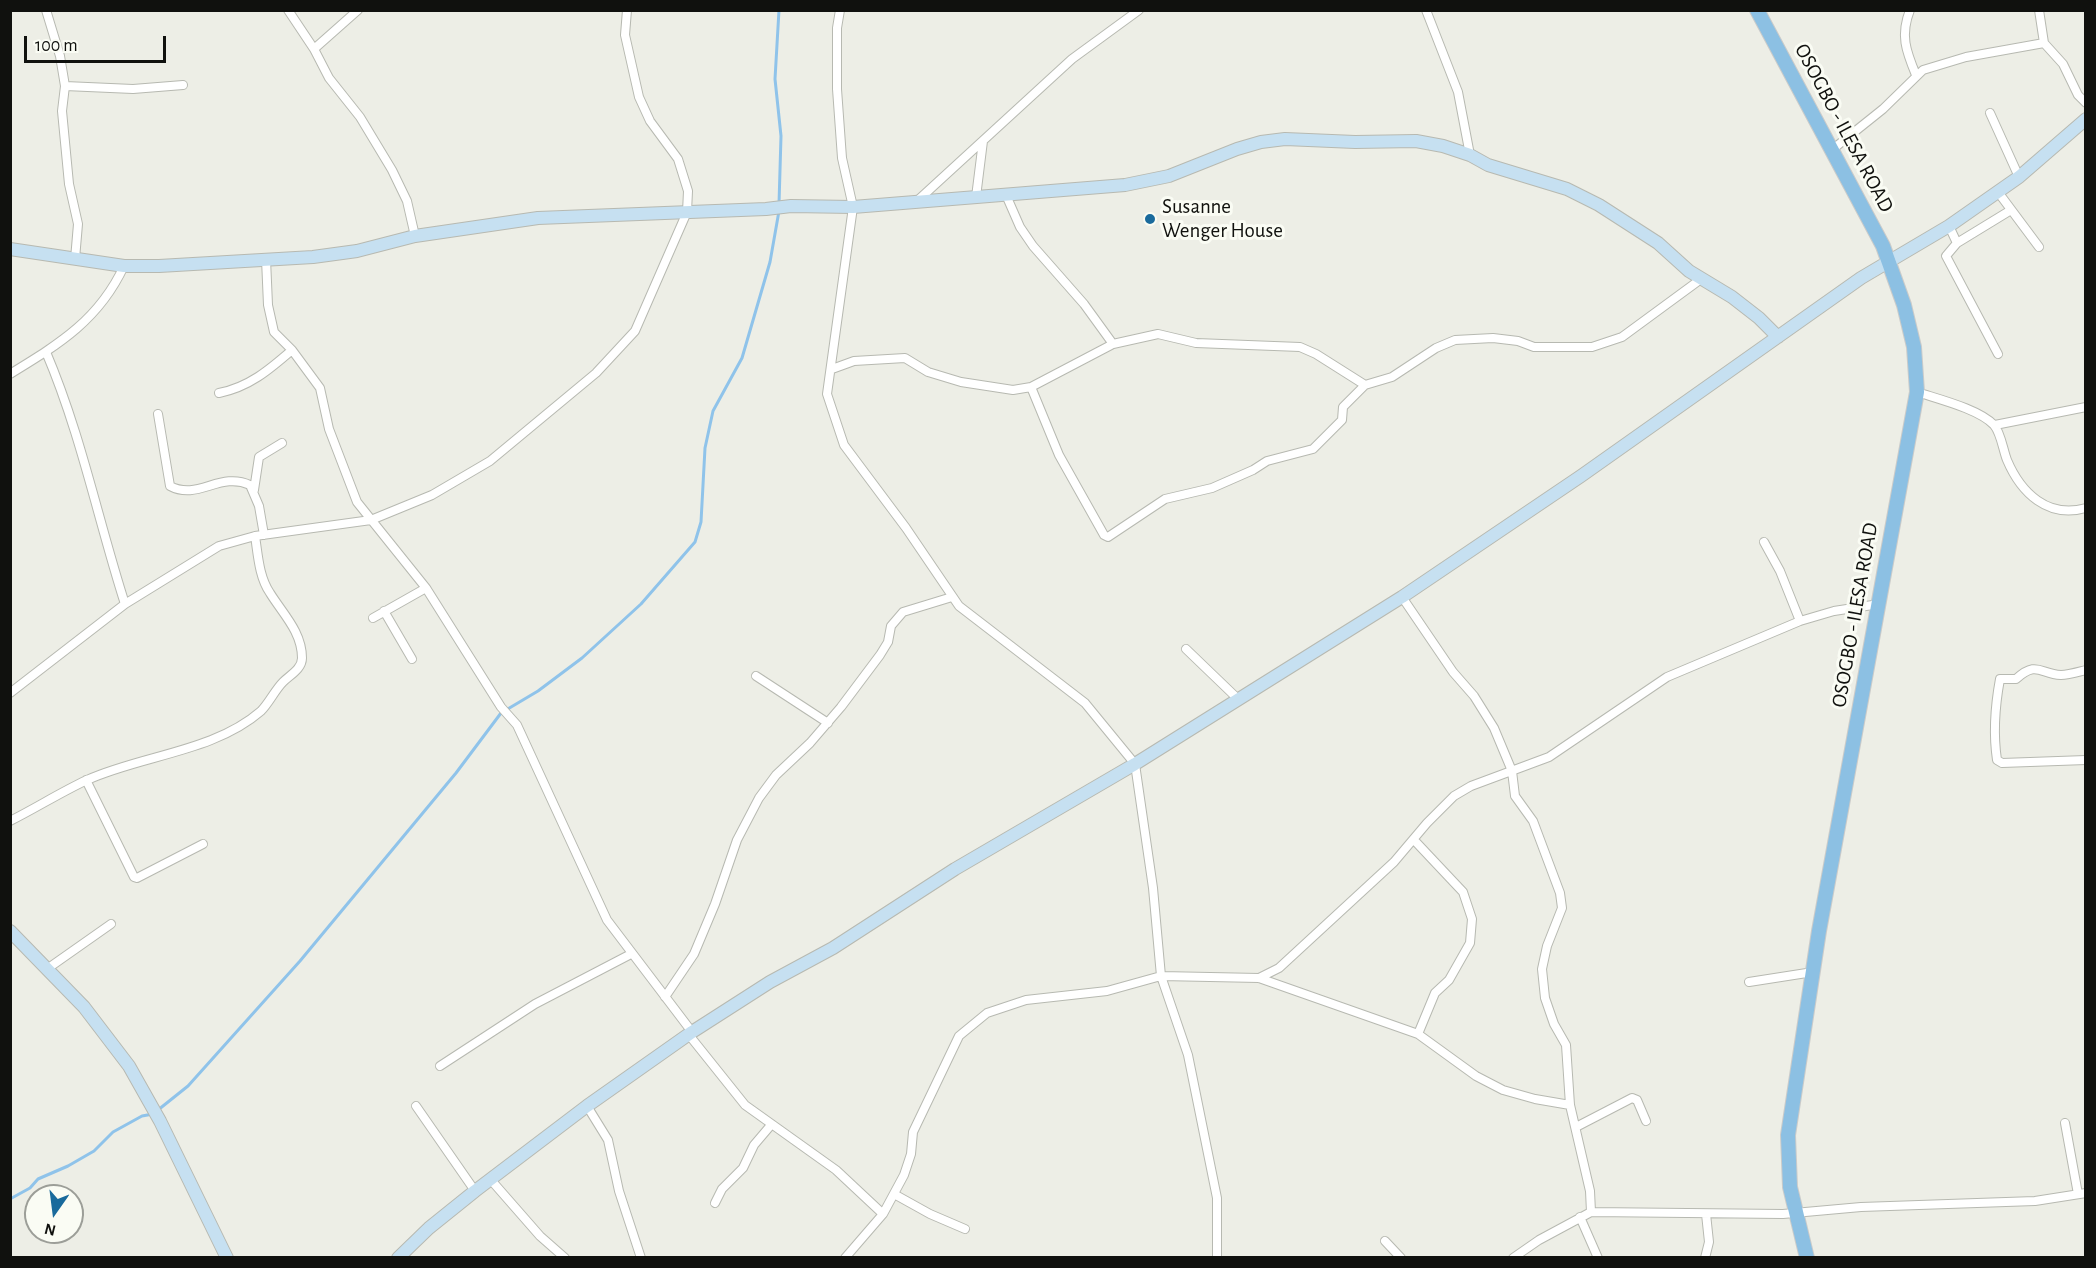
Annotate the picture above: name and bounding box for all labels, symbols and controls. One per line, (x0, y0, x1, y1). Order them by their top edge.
scale bar (27, 24, 170, 62)
text: 100 m (35, 37, 78, 55)
street label: OSOGBO - ILESA ROAD (1789, 39, 1899, 217)
place label: Susanne Wenger House (1162, 194, 1283, 244)
marker: Susanne Wenger House (1143, 212, 1157, 226)
street label: OSOGBO - ILESA ROAD (1826, 521, 1884, 709)
north arrow (24, 1184, 84, 1244)
text: N (43, 1220, 57, 1239)

